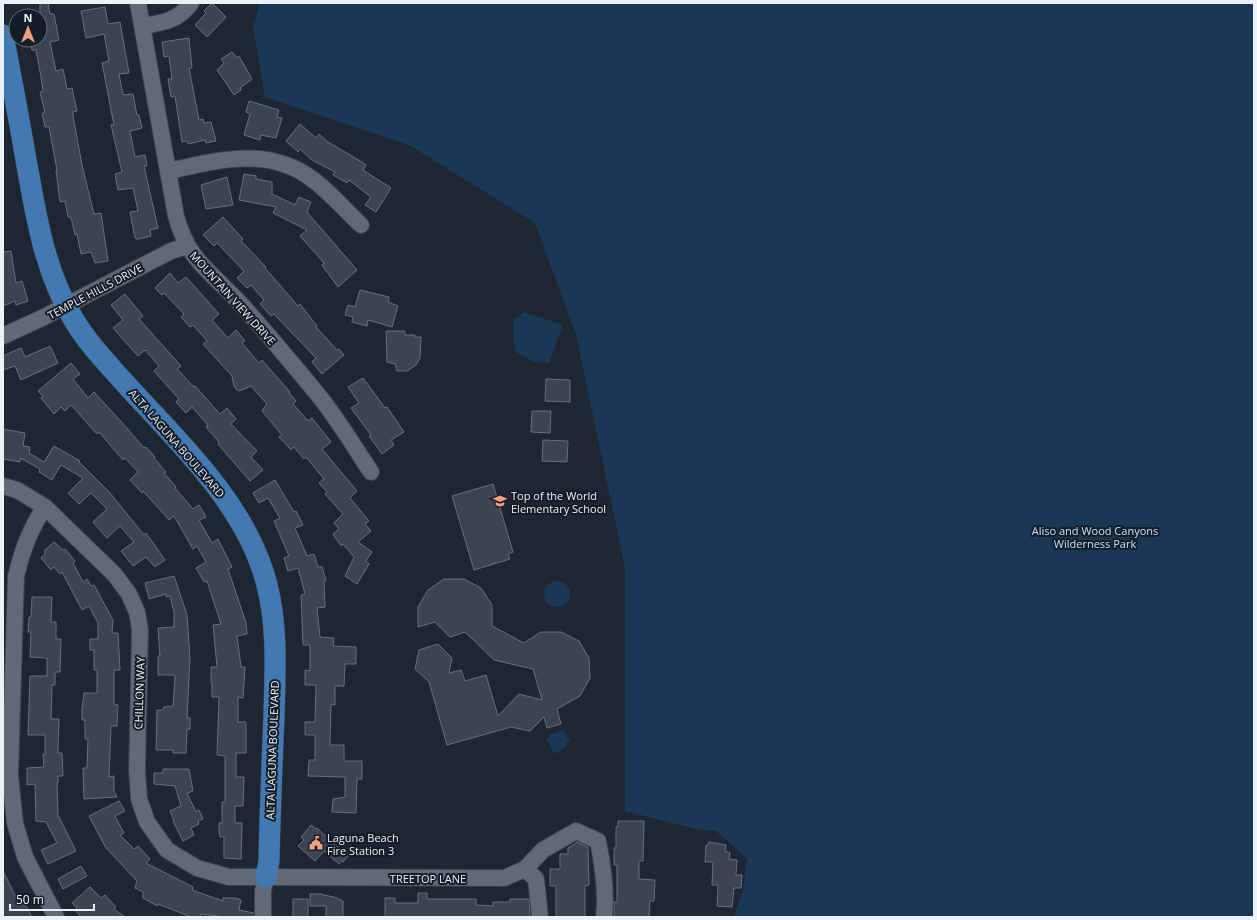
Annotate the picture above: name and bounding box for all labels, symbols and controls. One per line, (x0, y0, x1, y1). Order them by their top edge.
north arrow (8, 8, 48, 48)
text: N (24, 10, 32, 25)
street label: MOUNTAIN VIEW DRIVE (187, 248, 279, 348)
street label: TEMPLE HILLS DRIVE (45, 260, 145, 322)
street label: ALTA LAGUNA BOULEVARD (126, 386, 228, 500)
place label: Top of the World Elementary School (511, 488, 606, 516)
school or university icon: Top of the World Elementary School (492, 493, 508, 509)
park label: Aliso and Wood Canyons Wilderness Park (1032, 523, 1158, 551)
street label: CHILLON WAY (130, 656, 148, 730)
street label: ALTA LAGUNA BOULEVARD (262, 680, 282, 820)
place label: Laguna Beach Fire Station 3 (327, 830, 399, 858)
public building icon: Laguna Beach Fire Station 3 (308, 835, 324, 851)
street label: TREETOP LANE (390, 871, 466, 886)
scale bar (10, 886, 94, 912)
text: 50 m (16, 891, 44, 908)

